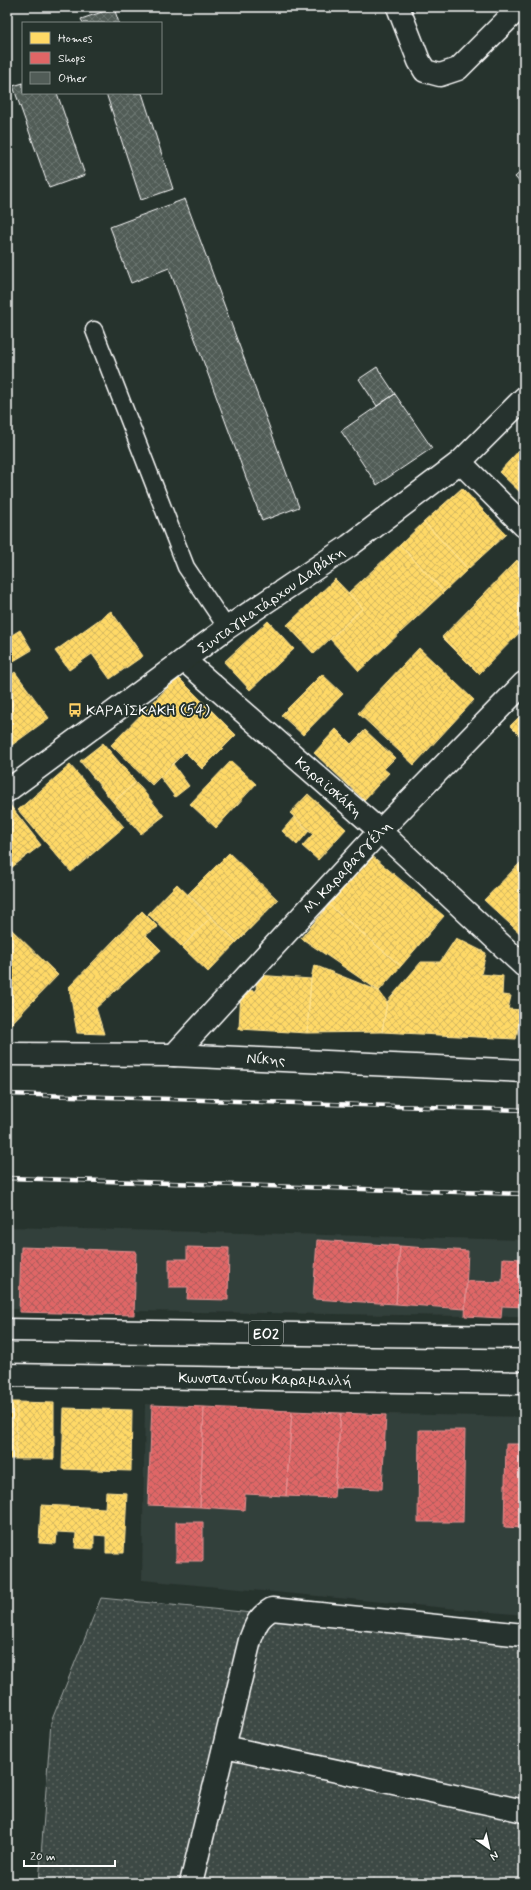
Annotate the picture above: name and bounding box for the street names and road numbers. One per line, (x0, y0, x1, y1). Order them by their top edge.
street label: Συνταγματάρχου Δαβάκη (194, 542, 349, 659)
street label: Καραϊσκάκη (290, 753, 366, 823)
street label: Μ. Καραβαγγέλη (299, 817, 396, 919)
street label: Νίκης (246, 1049, 286, 1071)
road number: ΕΟ2 (249, 1321, 283, 1345)
street label: Κωνσταντίνου Καραμανλή (178, 1368, 352, 1392)

